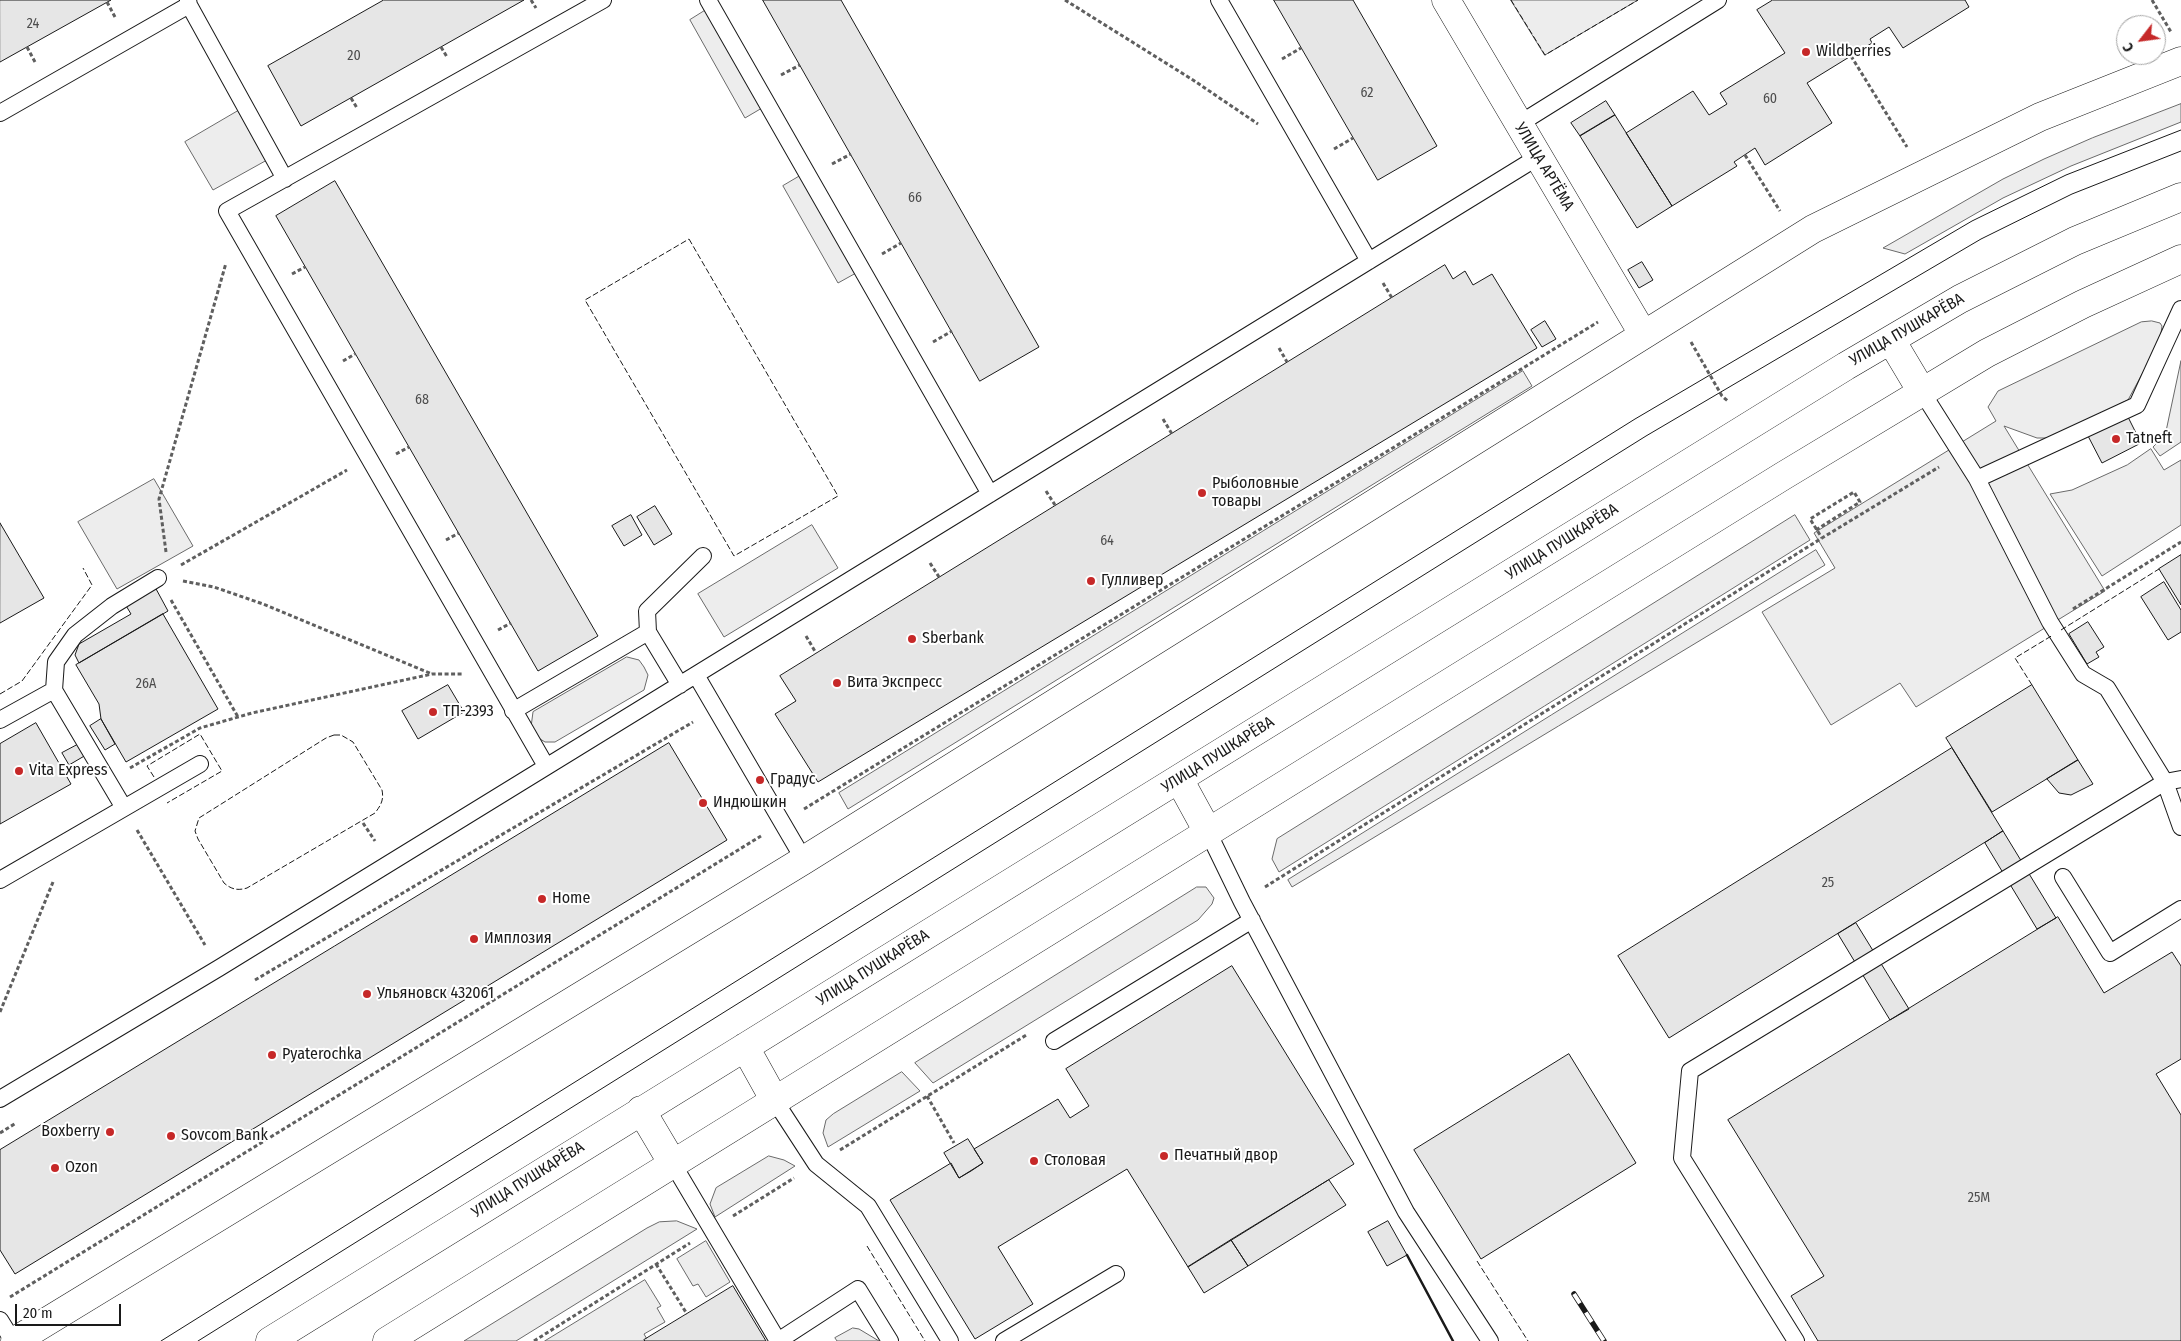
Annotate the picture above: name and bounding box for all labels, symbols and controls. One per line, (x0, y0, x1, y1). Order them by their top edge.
north arrow (2116, 15, 2166, 65)
house number: 24 (27, 16, 39, 32)
text: С (2119, 40, 2138, 55)
place label: Wildberries (1816, 42, 1891, 62)
marker: Wildberries (1800, 46, 1812, 58)
house number: 20 (347, 48, 361, 64)
house number: 62 (1361, 85, 1373, 101)
house number: 60 (1763, 91, 1777, 107)
street label: УЛИЦА АРТЁМА (1510, 119, 1578, 215)
house number: 66 (908, 190, 922, 206)
street label: УЛИЦА ПУШКАРЁВА (1846, 289, 1968, 371)
house number: 68 (415, 392, 429, 408)
place label: Tatneft (2126, 429, 2172, 449)
marker: Tatneft (2110, 433, 2122, 445)
place label: Рыболовные товары (1212, 474, 1299, 512)
marker: Рыболовные товары (1196, 487, 1208, 499)
street label: УЛИЦА ПУШКАРЁВА (1502, 500, 1622, 584)
house number: 64 (1100, 533, 1114, 549)
place label: Гулливер (1101, 571, 1163, 591)
marker: Гулливер (1085, 575, 1097, 587)
place label: Sberbank (922, 629, 984, 649)
marker: Sberbank (906, 633, 918, 645)
place label: Вита Экспресс (847, 673, 942, 693)
house number: 26А (136, 676, 156, 692)
marker: Вита Экспресс (831, 677, 843, 689)
place label: ТП-2393 (443, 702, 494, 722)
marker: ТП-2393 (427, 706, 439, 718)
street label: УЛИЦА ПУШКАРЁВА (1158, 713, 1278, 797)
place label: Vita Express (29, 761, 107, 781)
marker: Vita Express (13, 765, 25, 777)
place label: Градус (770, 770, 816, 790)
marker: Градус (754, 774, 766, 786)
place label: Индюшкин (713, 793, 787, 813)
marker: Индюшкин (697, 797, 709, 809)
house number: 25 (1822, 875, 1834, 891)
place label: Home (552, 889, 590, 909)
marker: Home (536, 893, 548, 905)
street label: УЛИЦА ПУШКАРЁВА (813, 926, 933, 1010)
place label: Имплозия (484, 929, 552, 949)
marker: Имплозия (468, 933, 480, 945)
place label: Ульяновск 432061 (377, 984, 494, 1004)
marker: Ульяновск 432061 (361, 988, 373, 1000)
place label: Pyaterochka (282, 1045, 362, 1065)
marker: Pyaterochka (266, 1049, 278, 1061)
place label: Boxberry (41, 1122, 100, 1142)
marker: Boxberry (104, 1126, 116, 1138)
place label: Sovcom Bank (181, 1126, 268, 1146)
marker: Sovcom Bank (165, 1130, 177, 1142)
street label: УЛИЦА ПУШКАРЁВА (468, 1138, 588, 1222)
place label: Печатный двор (1174, 1146, 1278, 1166)
marker: Печатный двор (1158, 1150, 1170, 1162)
place label: Столовая (1044, 1151, 1106, 1171)
marker: Столовая (1028, 1155, 1040, 1167)
place label: Ozon (65, 1158, 98, 1178)
marker: Ozon (49, 1162, 61, 1174)
house number: 25М (1968, 1190, 1990, 1206)
scale bar (18, 1294, 124, 1326)
text: 20 m (23, 1304, 53, 1322)

